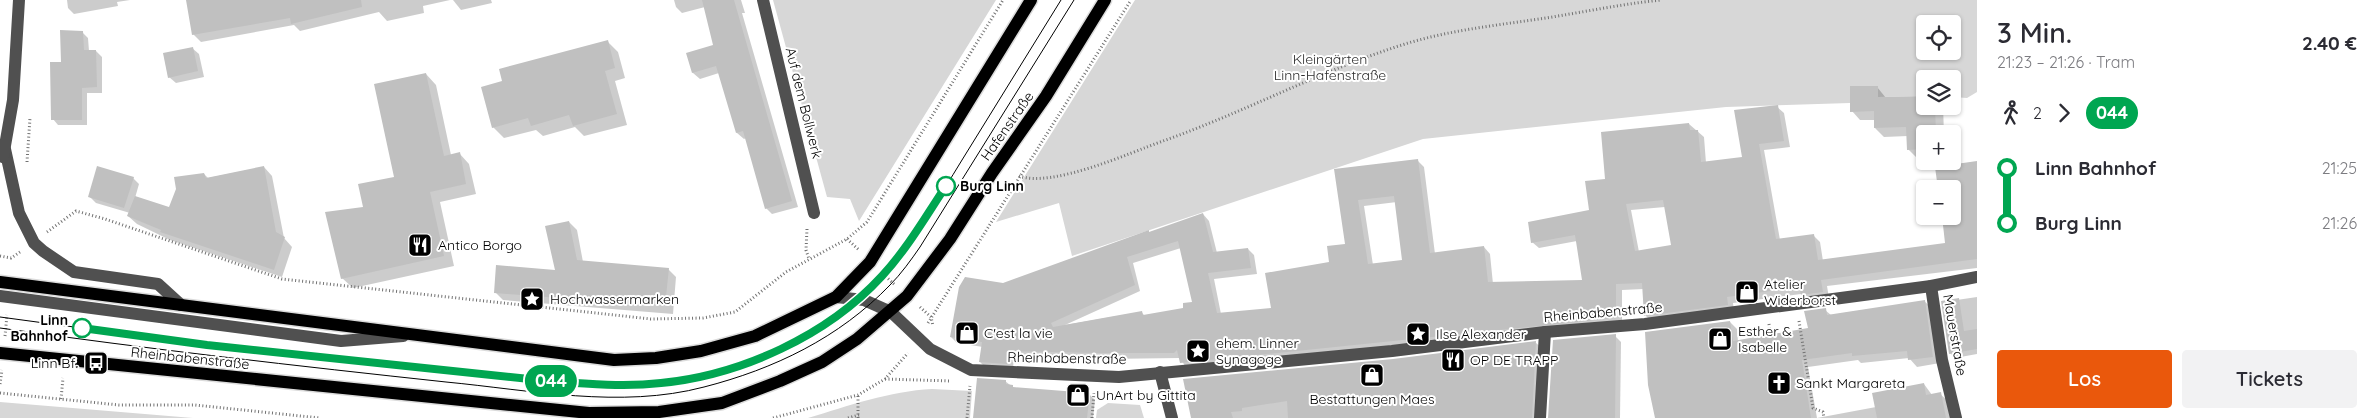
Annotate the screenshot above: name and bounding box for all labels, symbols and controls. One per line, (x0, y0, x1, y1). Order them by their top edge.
map controls (1916, 15, 1961, 225)
button: locate (1916, 15, 1961, 60)
text: 3 Min. (1997, 15, 2072, 50)
text: 2.40 € (2302, 31, 2357, 55)
street label: Auf dem Bollwerk (781, 46, 827, 160)
park label: Kleingärten Linn-Hafenstraße (1274, 50, 1386, 84)
text: 21:23 – 21:26 · Tram (1997, 52, 2135, 72)
button: layers (1916, 70, 1961, 115)
street label: Hafenstraße (977, 88, 1038, 164)
icon: walk (1997, 99, 2025, 127)
icon: forward (2050, 99, 2078, 127)
text: 044 (2096, 101, 2128, 124)
text: 2 (2033, 103, 2042, 123)
button: + (1916, 125, 1961, 170)
text: Linn Bahnhof (2035, 156, 2156, 180)
text: 21:25 (2322, 158, 2357, 178)
marker: Burg Linn (936, 176, 956, 196)
place label: Burg Linn (960, 177, 1024, 195)
button: − (1916, 180, 1961, 225)
text: Burg Linn (2035, 211, 2122, 235)
text: 21:26 (2322, 213, 2357, 233)
restaurant icon: Antico Borgo (407, 232, 433, 258)
place label: Antico Borgo (438, 236, 522, 254)
place label: Atelier Widerborst (1764, 275, 1836, 309)
shop icon: Atelier Widerborst (1734, 279, 1760, 305)
place icon: Hochwassermarken (519, 286, 545, 312)
place label: Hochwassermarken (550, 290, 679, 308)
street label: Mauerstraße (1939, 293, 1971, 377)
street label: Rheinbabenstraße (1543, 298, 1663, 326)
place label: Linn Bahnhof (10, 311, 69, 345)
marker: Linn Bahnhof (72, 318, 92, 338)
shop icon: C'est la vie (954, 320, 980, 346)
place icon: Ilse Alexander (1405, 321, 1431, 347)
place label: Esther & Isabelle (1738, 322, 1792, 356)
place label: C'est la vie (984, 324, 1053, 342)
place label: Ilse Alexander (1436, 325, 1527, 343)
shop icon: Esther & Isabelle (1707, 326, 1733, 352)
place label: ehem. Linner Synagoge (1216, 334, 1299, 368)
place icon: ehem. Linner Synagoge (1185, 338, 1211, 364)
street label: Rheinbabenstraße (130, 343, 250, 373)
restaurant icon: OP DE TRAPP (1440, 347, 1466, 373)
street label: Rheinbabenstraße (1007, 348, 1127, 368)
bus stop icon: Linn Bf. (83, 350, 109, 376)
button: Los (1997, 350, 2172, 408)
button: Tickets (2182, 350, 2357, 408)
place label: OP DE TRAPP (1470, 351, 1558, 369)
place label: Linn Bf. (31, 354, 78, 372)
shop icon: Bestattungen Maes (1359, 362, 1385, 388)
line badge: 044 (522, 365, 580, 397)
text: 044 (535, 369, 567, 392)
church icon: Sankt Margareta (1766, 370, 1792, 396)
place label: Sankt Margareta (1796, 374, 1905, 392)
shop icon: UnArt by Gittita (1065, 382, 1091, 408)
place label: UnArt by Gittita (1096, 386, 1196, 404)
place label: Bestattungen Maes (1309, 390, 1435, 408)

